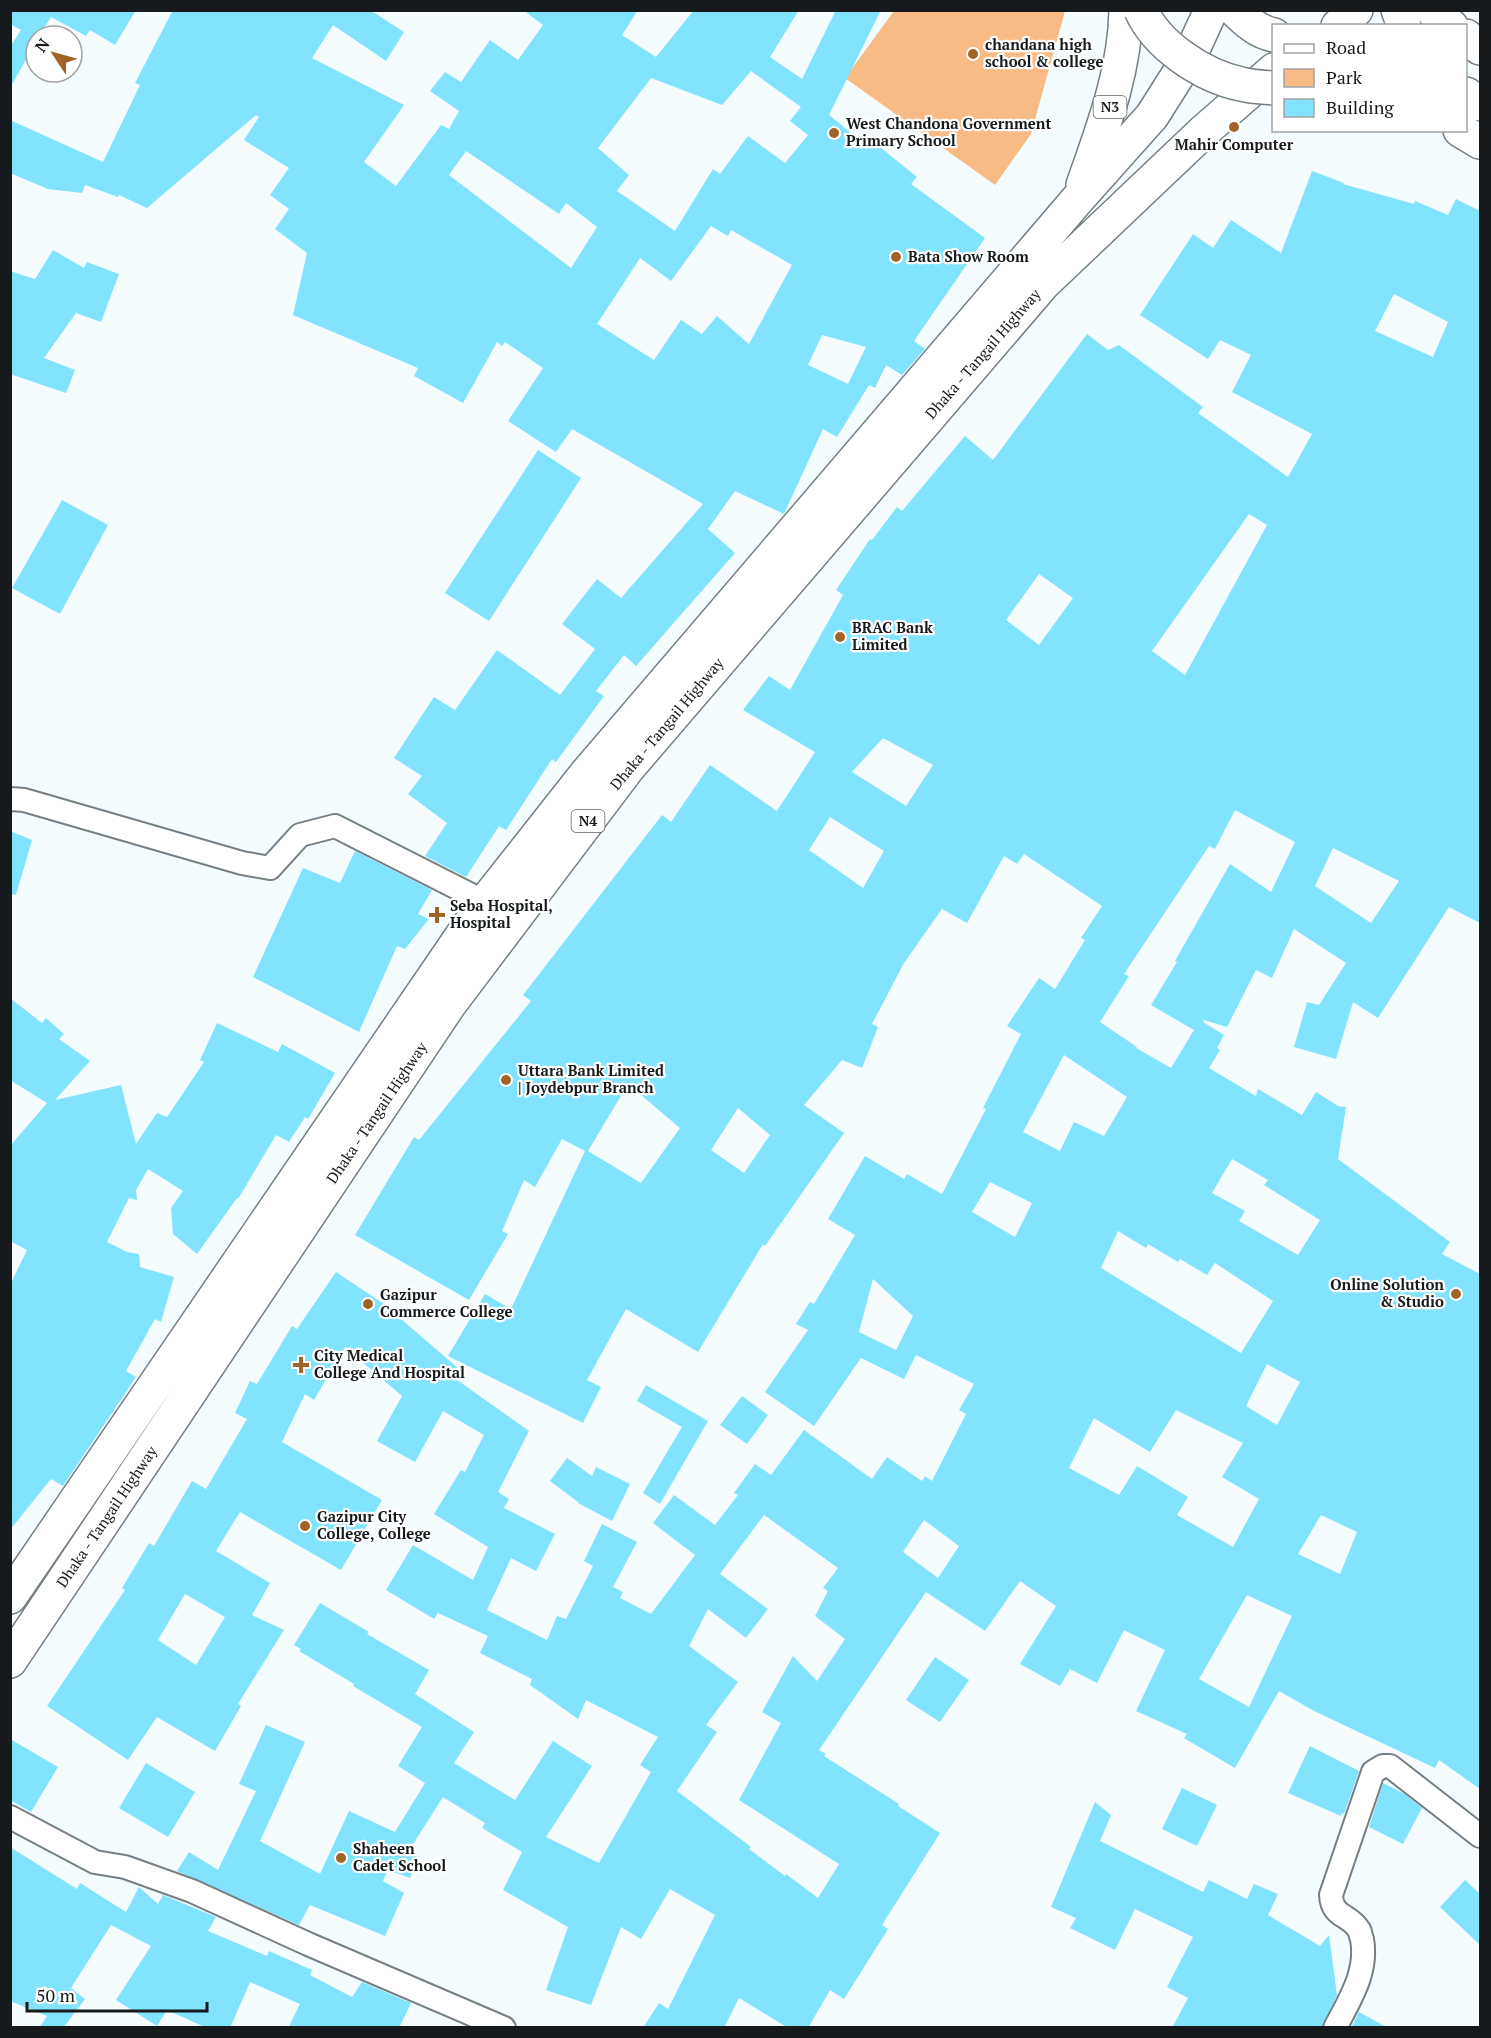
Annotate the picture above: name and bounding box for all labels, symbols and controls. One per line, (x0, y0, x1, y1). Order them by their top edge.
north arrow (24, 24, 84, 84)
legend (1272, 24, 1467, 132)
text: N (29, 34, 54, 57)
place label: chandana high school & college (985, 34, 1103, 71)
text: Road (1326, 35, 1366, 59)
marker: chandana high school & college (966, 47, 980, 61)
text: Park (1326, 65, 1363, 89)
text: Building (1326, 95, 1394, 119)
road number: N3 (1094, 96, 1126, 118)
place label: West Chandona Government Primary School (846, 113, 1052, 150)
marker: Mahir Computer (1227, 120, 1241, 134)
marker: West Chandona Government Primary School (827, 126, 841, 140)
place label: Mahir Computer (1175, 134, 1294, 154)
place label: Bata Show Room (908, 246, 1029, 266)
marker: Bata Show Room (889, 250, 903, 264)
street label: Dhaka - Tangail Highway (920, 284, 1045, 423)
place label: BRAC Bank Limited (852, 617, 933, 654)
marker: BRAC Bank Limited (833, 630, 847, 644)
street label: Dhaka - Tangail Highway (605, 653, 728, 794)
road number: N4 (572, 810, 604, 832)
place label: Seba Hospital, Hospital (450, 895, 553, 932)
marker: Seba Hospital, Hospital (428, 906, 446, 924)
street label: Dhaka - Tangail Highway (321, 1038, 431, 1187)
place label: Uttara Bank Limited | Joydebpur Branch (518, 1060, 664, 1097)
marker: Uttara Bank Limited | Joydebpur Branch (499, 1073, 513, 1087)
place label: Online Solution & Studio (1330, 1274, 1444, 1311)
place label: Gazipur Commerce College (380, 1284, 513, 1321)
marker: Online Solution & Studio (1449, 1287, 1463, 1301)
marker: Gazipur Commerce College (361, 1297, 375, 1311)
place label: City Medical College And Hospital (314, 1345, 465, 1382)
marker: City Medical College And Hospital (292, 1356, 310, 1374)
street label: Dhaka - Tangail Highway (51, 1442, 161, 1591)
place label: Gazipur City College, College (317, 1506, 431, 1543)
marker: Gazipur City College, College (298, 1519, 312, 1533)
place label: Shaheen Cadet School (353, 1838, 446, 1875)
marker: Shaheen Cadet School (334, 1851, 348, 1865)
scale bar (27, 1975, 207, 2013)
text: 50 m (36, 1983, 76, 2007)

